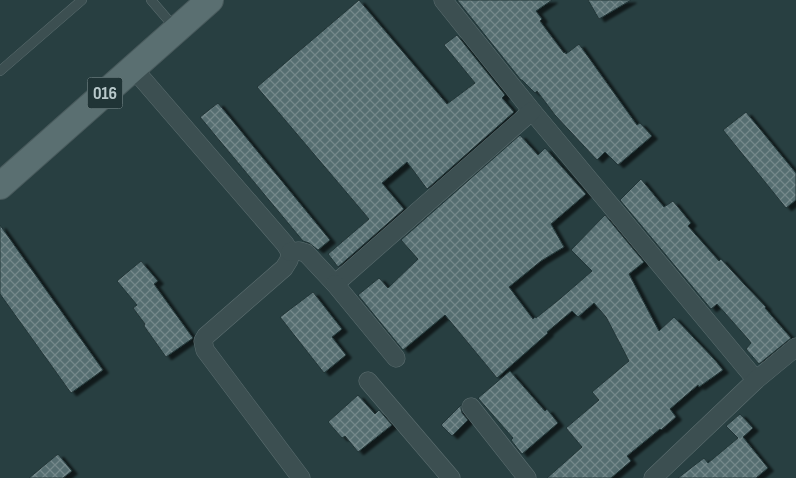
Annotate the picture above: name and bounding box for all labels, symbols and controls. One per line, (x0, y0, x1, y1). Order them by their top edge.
road number: 016 (88, 78, 122, 109)

